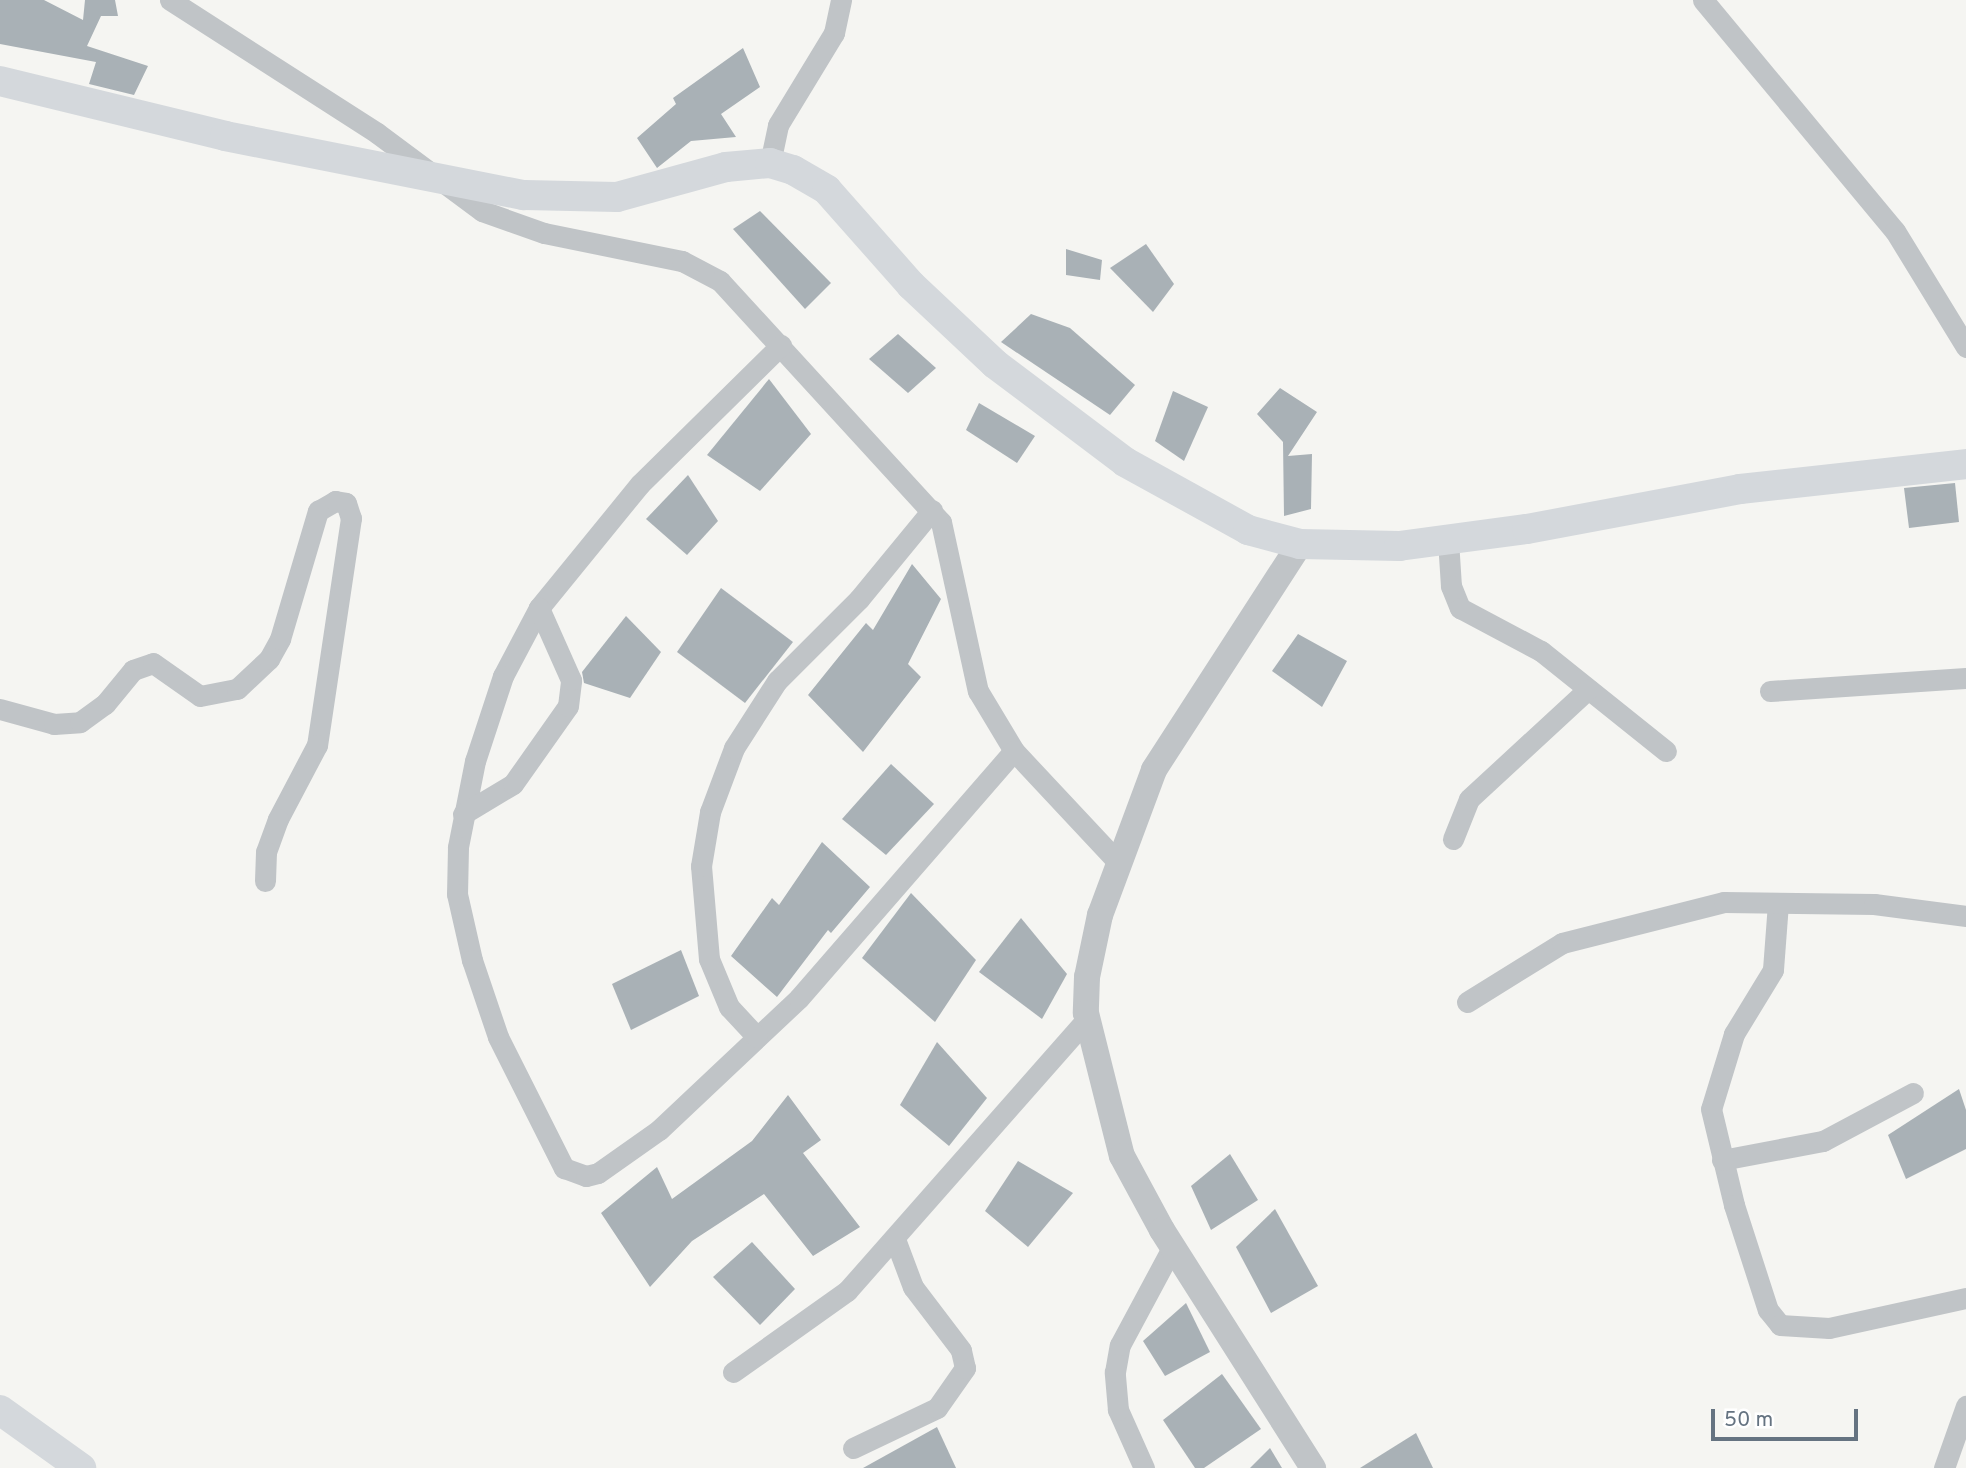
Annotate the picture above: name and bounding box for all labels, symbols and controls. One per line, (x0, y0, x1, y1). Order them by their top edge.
scale bar (1714, 1394, 1861, 1438)
text: 50 m (1724, 1407, 1773, 1434)

